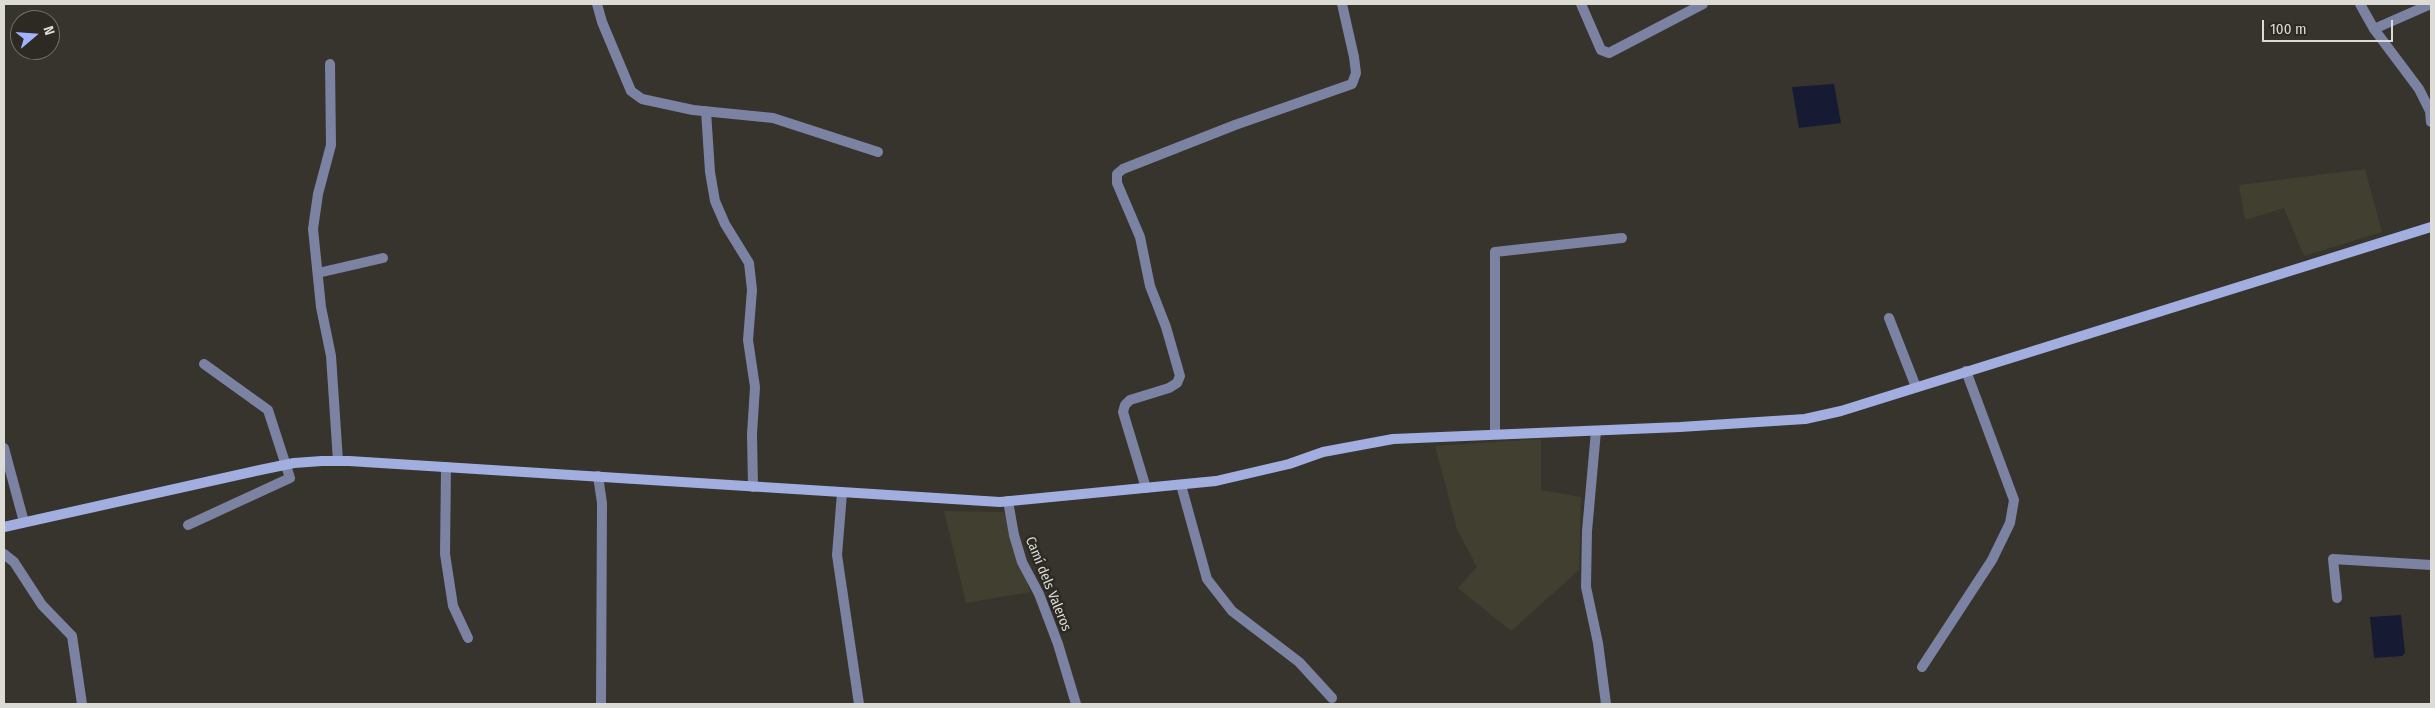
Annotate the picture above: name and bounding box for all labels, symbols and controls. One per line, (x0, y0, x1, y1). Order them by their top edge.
north arrow (10, 10, 60, 60)
scale bar (2265, 10, 2396, 42)
text: 100 m (2270, 20, 2307, 38)
text: N (39, 24, 58, 37)
street label: Camí dels Valeros (1021, 534, 1075, 634)

